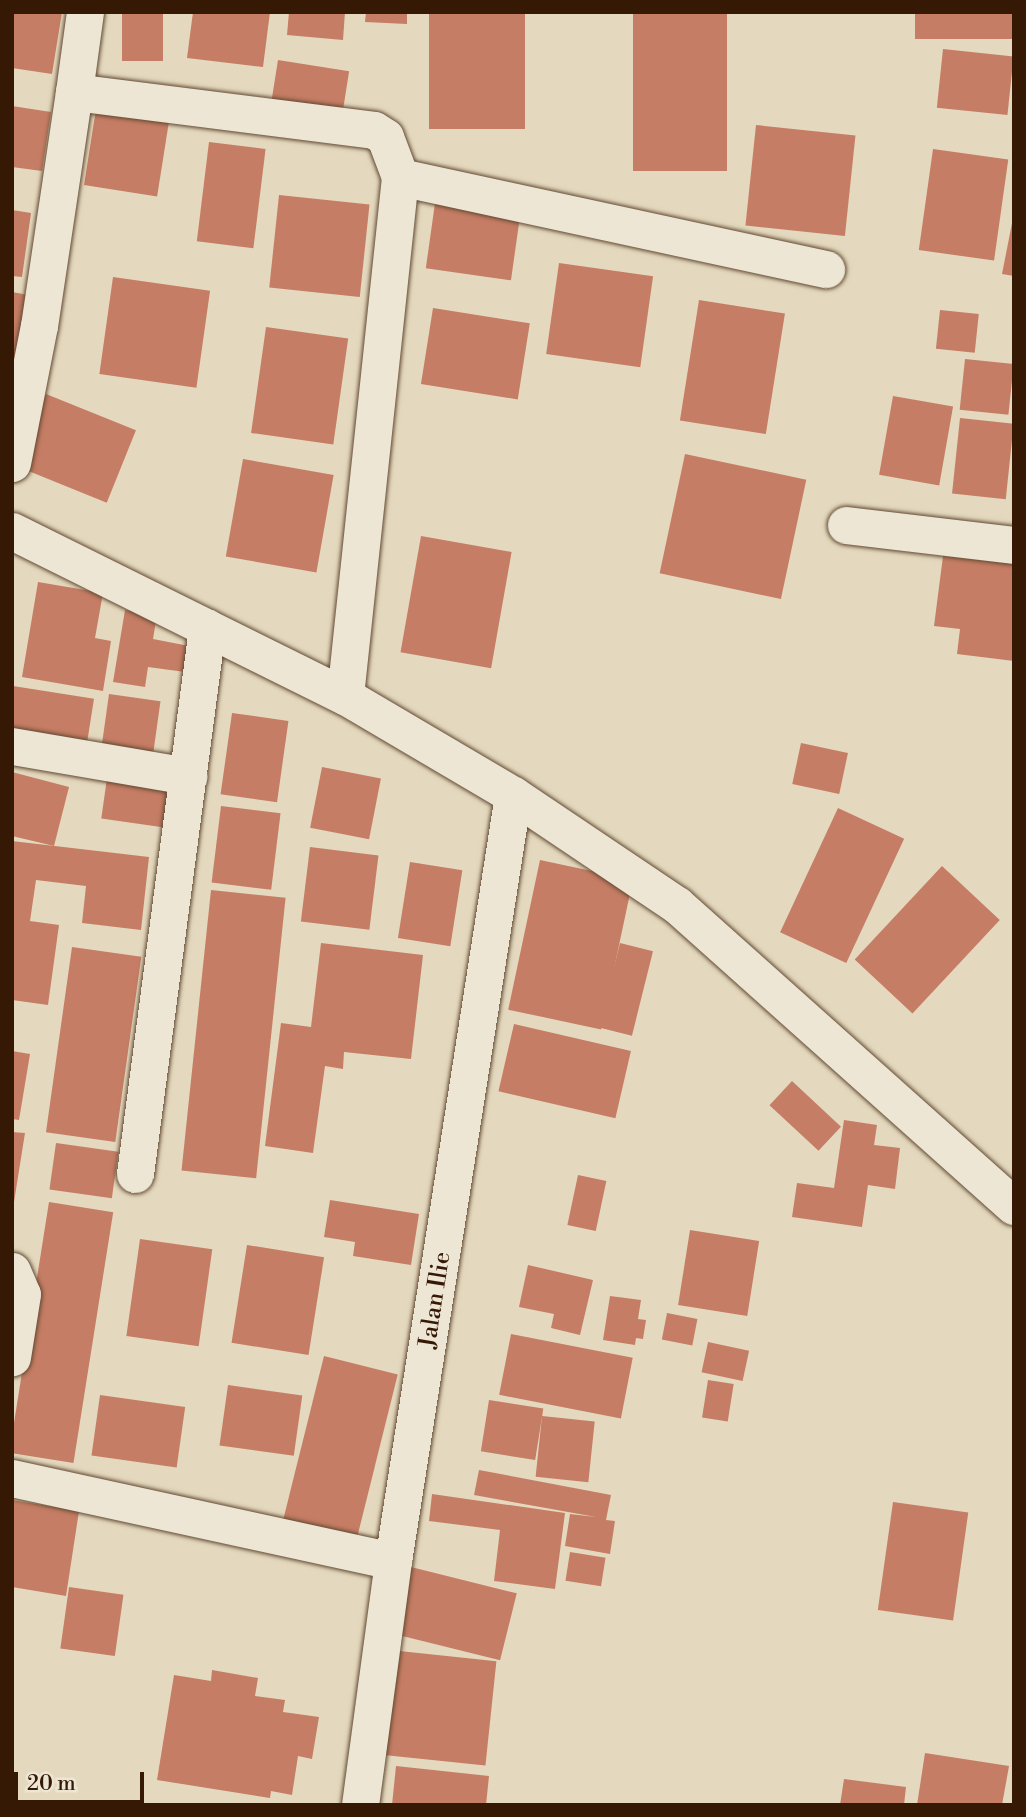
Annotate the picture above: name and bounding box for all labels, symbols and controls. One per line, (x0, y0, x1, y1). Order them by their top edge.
street label: Jalan Ilie (414, 1250, 458, 1350)
scale bar (18, 1758, 147, 1802)
text: 20 m (27, 1771, 76, 1797)

